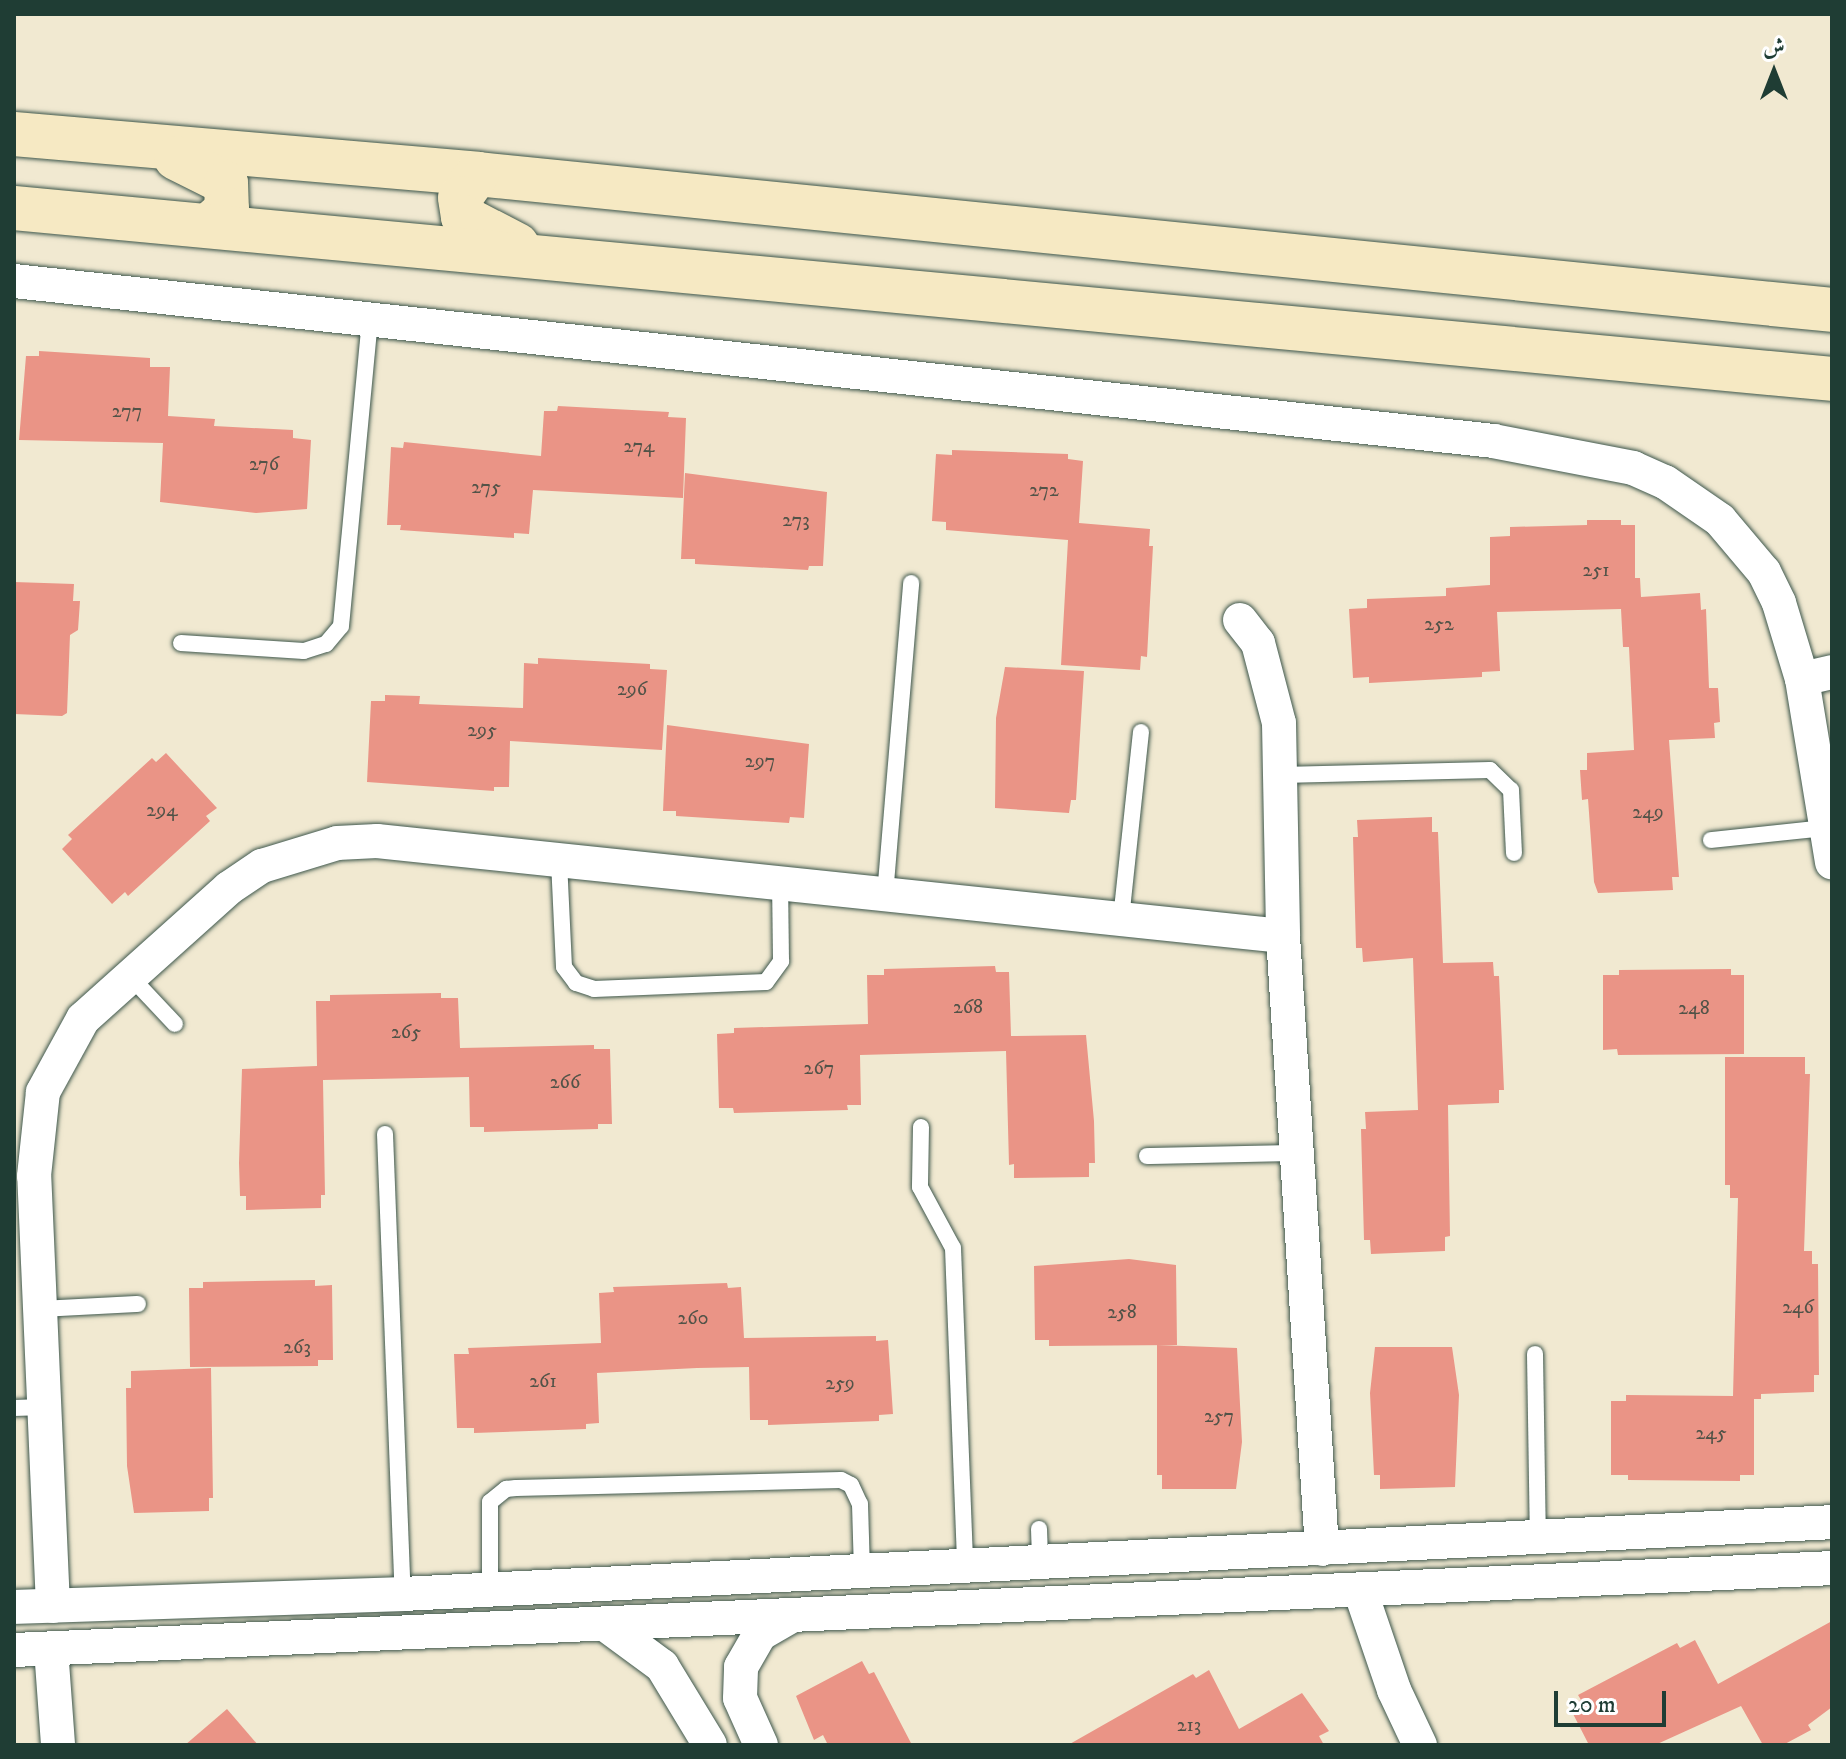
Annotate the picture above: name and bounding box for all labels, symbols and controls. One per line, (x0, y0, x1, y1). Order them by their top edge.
north arrow (1734, 32, 1814, 112)
text: ش (1763, 34, 1785, 61)
house number: 277 (112, 399, 142, 423)
house number: 274 (623, 434, 655, 458)
house number: 276 (249, 452, 279, 476)
house number: 275 (471, 475, 501, 499)
house number: 272 (1029, 478, 1059, 502)
house number: 273 (782, 508, 810, 532)
house number: 251 (1583, 558, 1609, 582)
house number: 252 (1424, 612, 1454, 636)
house number: 296 (617, 677, 647, 701)
house number: 295 (467, 718, 497, 742)
house number: 297 (745, 749, 775, 773)
house number: 294 (146, 798, 178, 822)
house number: 249 (1632, 800, 1664, 824)
house number: 268 (953, 995, 983, 1019)
house number: 248 (1678, 996, 1710, 1020)
house number: 265 (391, 1020, 421, 1044)
house number: 267 (804, 1056, 834, 1080)
house number: 266 (550, 1070, 580, 1094)
house number: 246 (1782, 1295, 1814, 1319)
house number: 258 (1107, 1300, 1137, 1324)
house number: 260 (678, 1306, 708, 1330)
house number: 263 (283, 1335, 311, 1359)
house number: 261 (529, 1369, 557, 1393)
house number: 259 (825, 1371, 855, 1395)
house number: 257 (1204, 1404, 1234, 1428)
house number: 245 (1695, 1421, 1727, 1445)
scale bar (1558, 1675, 1670, 1725)
text: 20 m (1568, 1690, 1616, 1720)
house number: 213 (1177, 1713, 1201, 1737)

